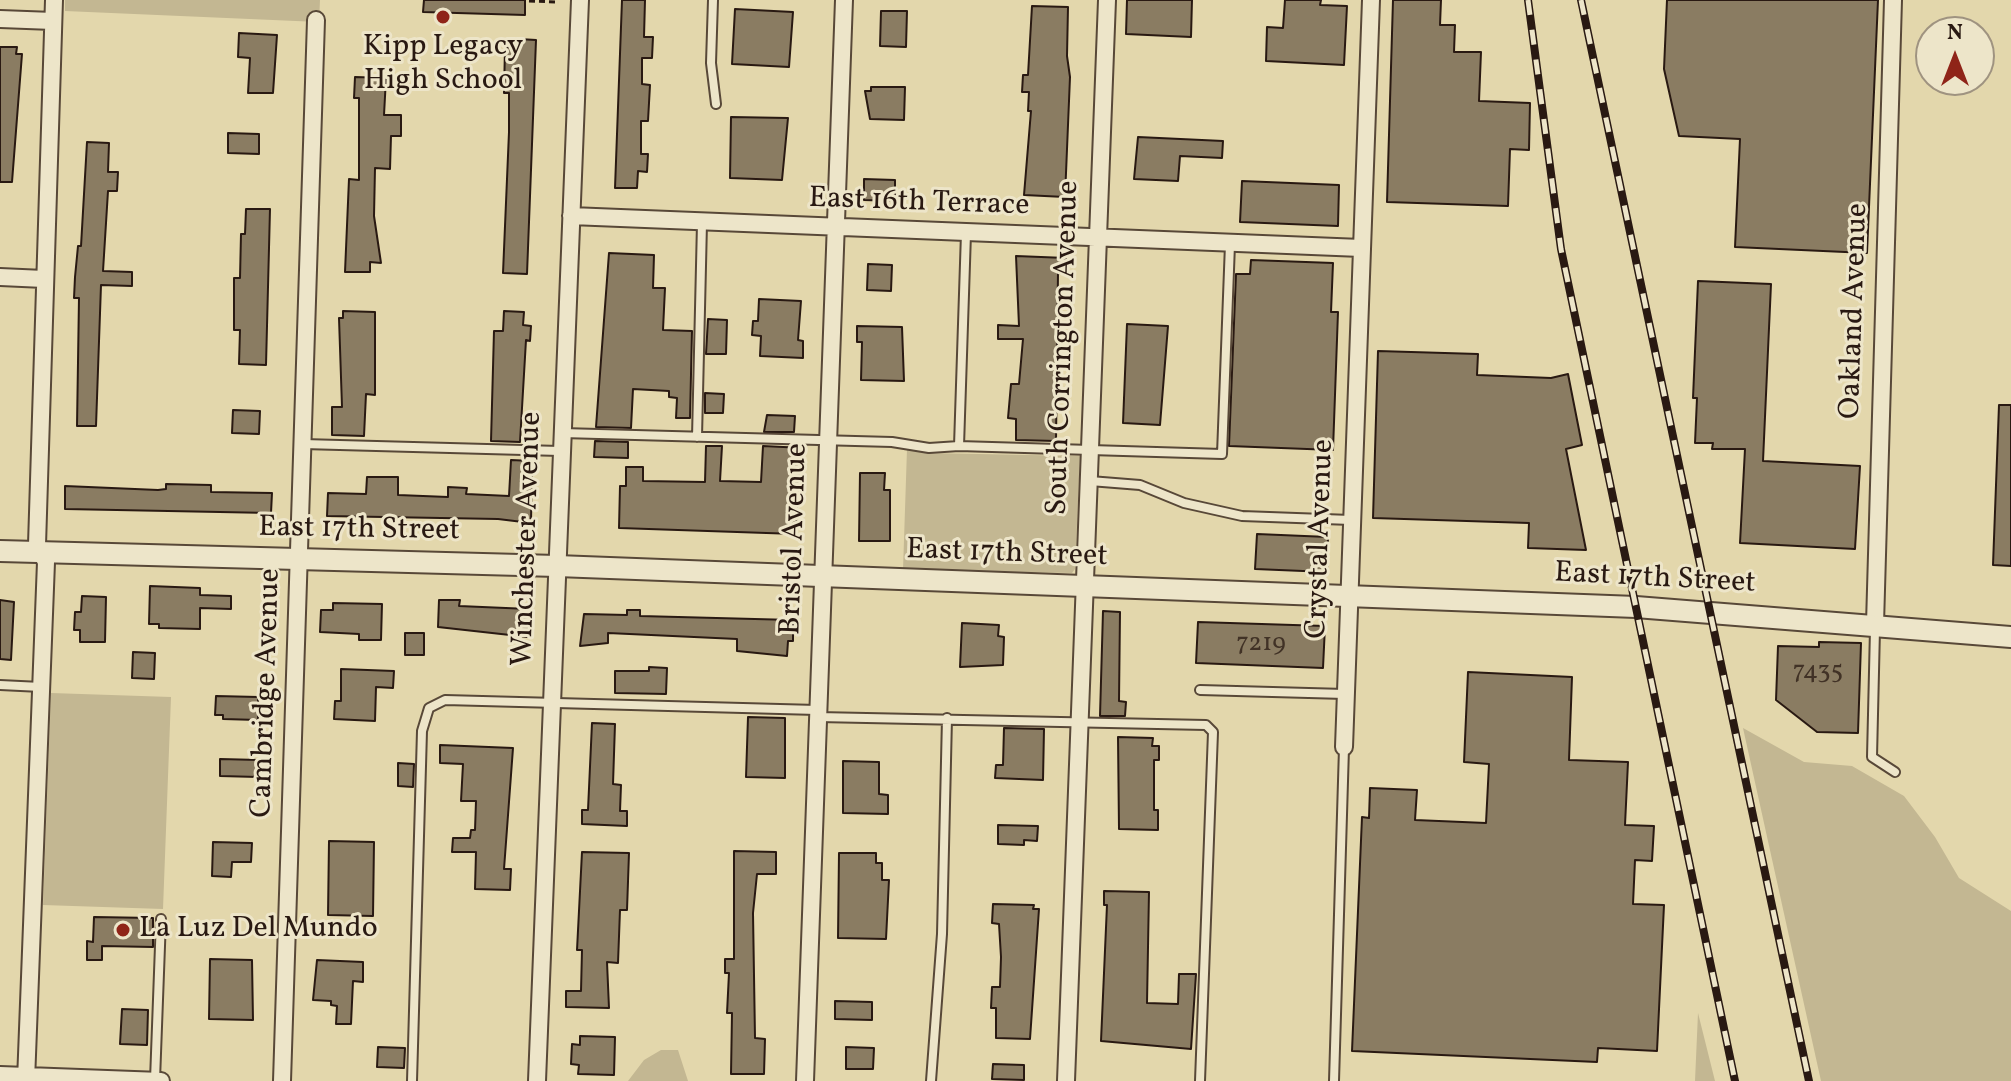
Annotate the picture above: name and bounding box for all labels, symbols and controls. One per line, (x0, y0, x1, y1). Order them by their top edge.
marker: Kipp Legacy High School (434, 8, 452, 26)
north arrow (1915, 16, 1995, 96)
text: N (1947, 18, 1963, 49)
place label: Kipp Legacy High School (363, 30, 523, 100)
street label: South Corrington Avenue (1041, 180, 1089, 516)
street label: East 16th Terrace (808, 182, 1030, 226)
street label: Oakland Avenue (1834, 202, 1878, 420)
street label: Winchester Avenue (507, 411, 551, 667)
street label: Crystal Avenue (1301, 439, 1343, 639)
street label: Bristol Avenue (775, 442, 817, 636)
street label: East 17th Street (258, 511, 460, 551)
street label: East 17th Street (906, 533, 1108, 577)
street label: East 17th Street (1553, 557, 1757, 603)
street label: Cambridge Avenue (246, 568, 290, 818)
house number: 7219 (1236, 629, 1286, 661)
house number: 7435 (1793, 657, 1843, 689)
place label: La Luz Del Mundo (139, 912, 378, 948)
marker: La Luz Del Mundo (114, 921, 132, 939)

